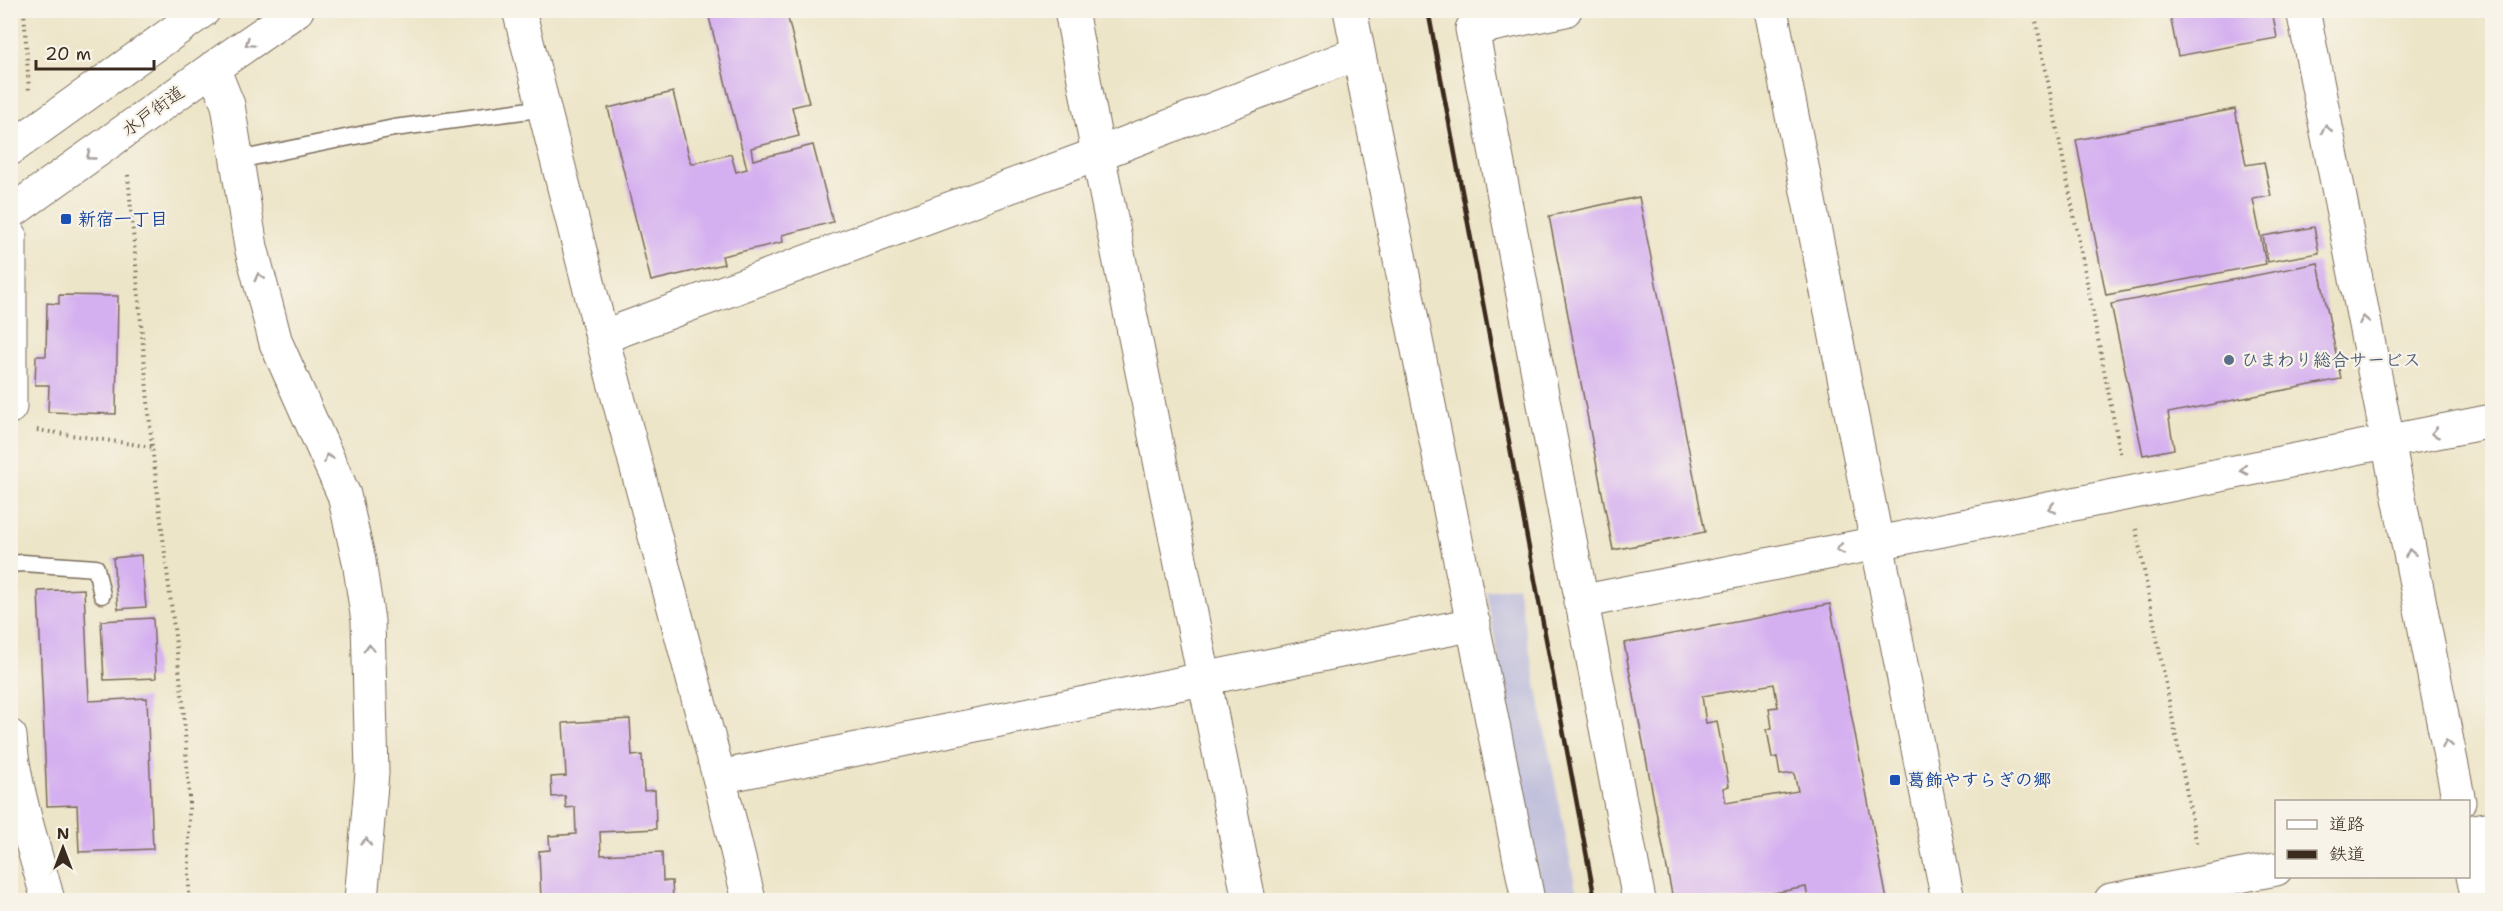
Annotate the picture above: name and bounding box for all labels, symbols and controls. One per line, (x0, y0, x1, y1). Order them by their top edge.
scale bar (36, 33, 154, 71)
one-way arrow (245, 36, 255, 48)
text: 20 m (45, 42, 91, 66)
street label: 水戸街道 (117, 80, 189, 142)
one-way arrow (2320, 124, 2333, 134)
one-way arrow (85, 149, 96, 160)
place label: 新宿一丁目 (78, 207, 168, 231)
marker: 新宿一丁目 (59, 212, 73, 226)
one-way arrow (254, 272, 266, 282)
one-way arrow (2358, 316, 2371, 326)
place label: ひまわり総合サービス (2241, 348, 2421, 372)
marker: ひまわり総合サービス (2222, 353, 2236, 367)
one-way arrow (2430, 426, 2440, 439)
one-way arrow (323, 453, 335, 464)
one-way arrow (2239, 463, 2249, 476)
one-way arrow (2048, 501, 2058, 514)
one-way arrow (1836, 542, 1846, 555)
one-way arrow (2404, 548, 2417, 558)
one-way arrow (362, 643, 375, 652)
one-way arrow (2441, 739, 2454, 749)
place label: 葛飾やすらぎの郷 (1907, 768, 2051, 792)
marker: 葛飾やすらぎの郷 (1888, 773, 1902, 787)
legend (2275, 800, 2470, 878)
text: 道路 (2329, 812, 2365, 836)
north arrow (33, 818, 93, 878)
text: N (57, 823, 69, 844)
one-way arrow (359, 838, 372, 847)
text: 鉄道 (2329, 842, 2365, 866)

